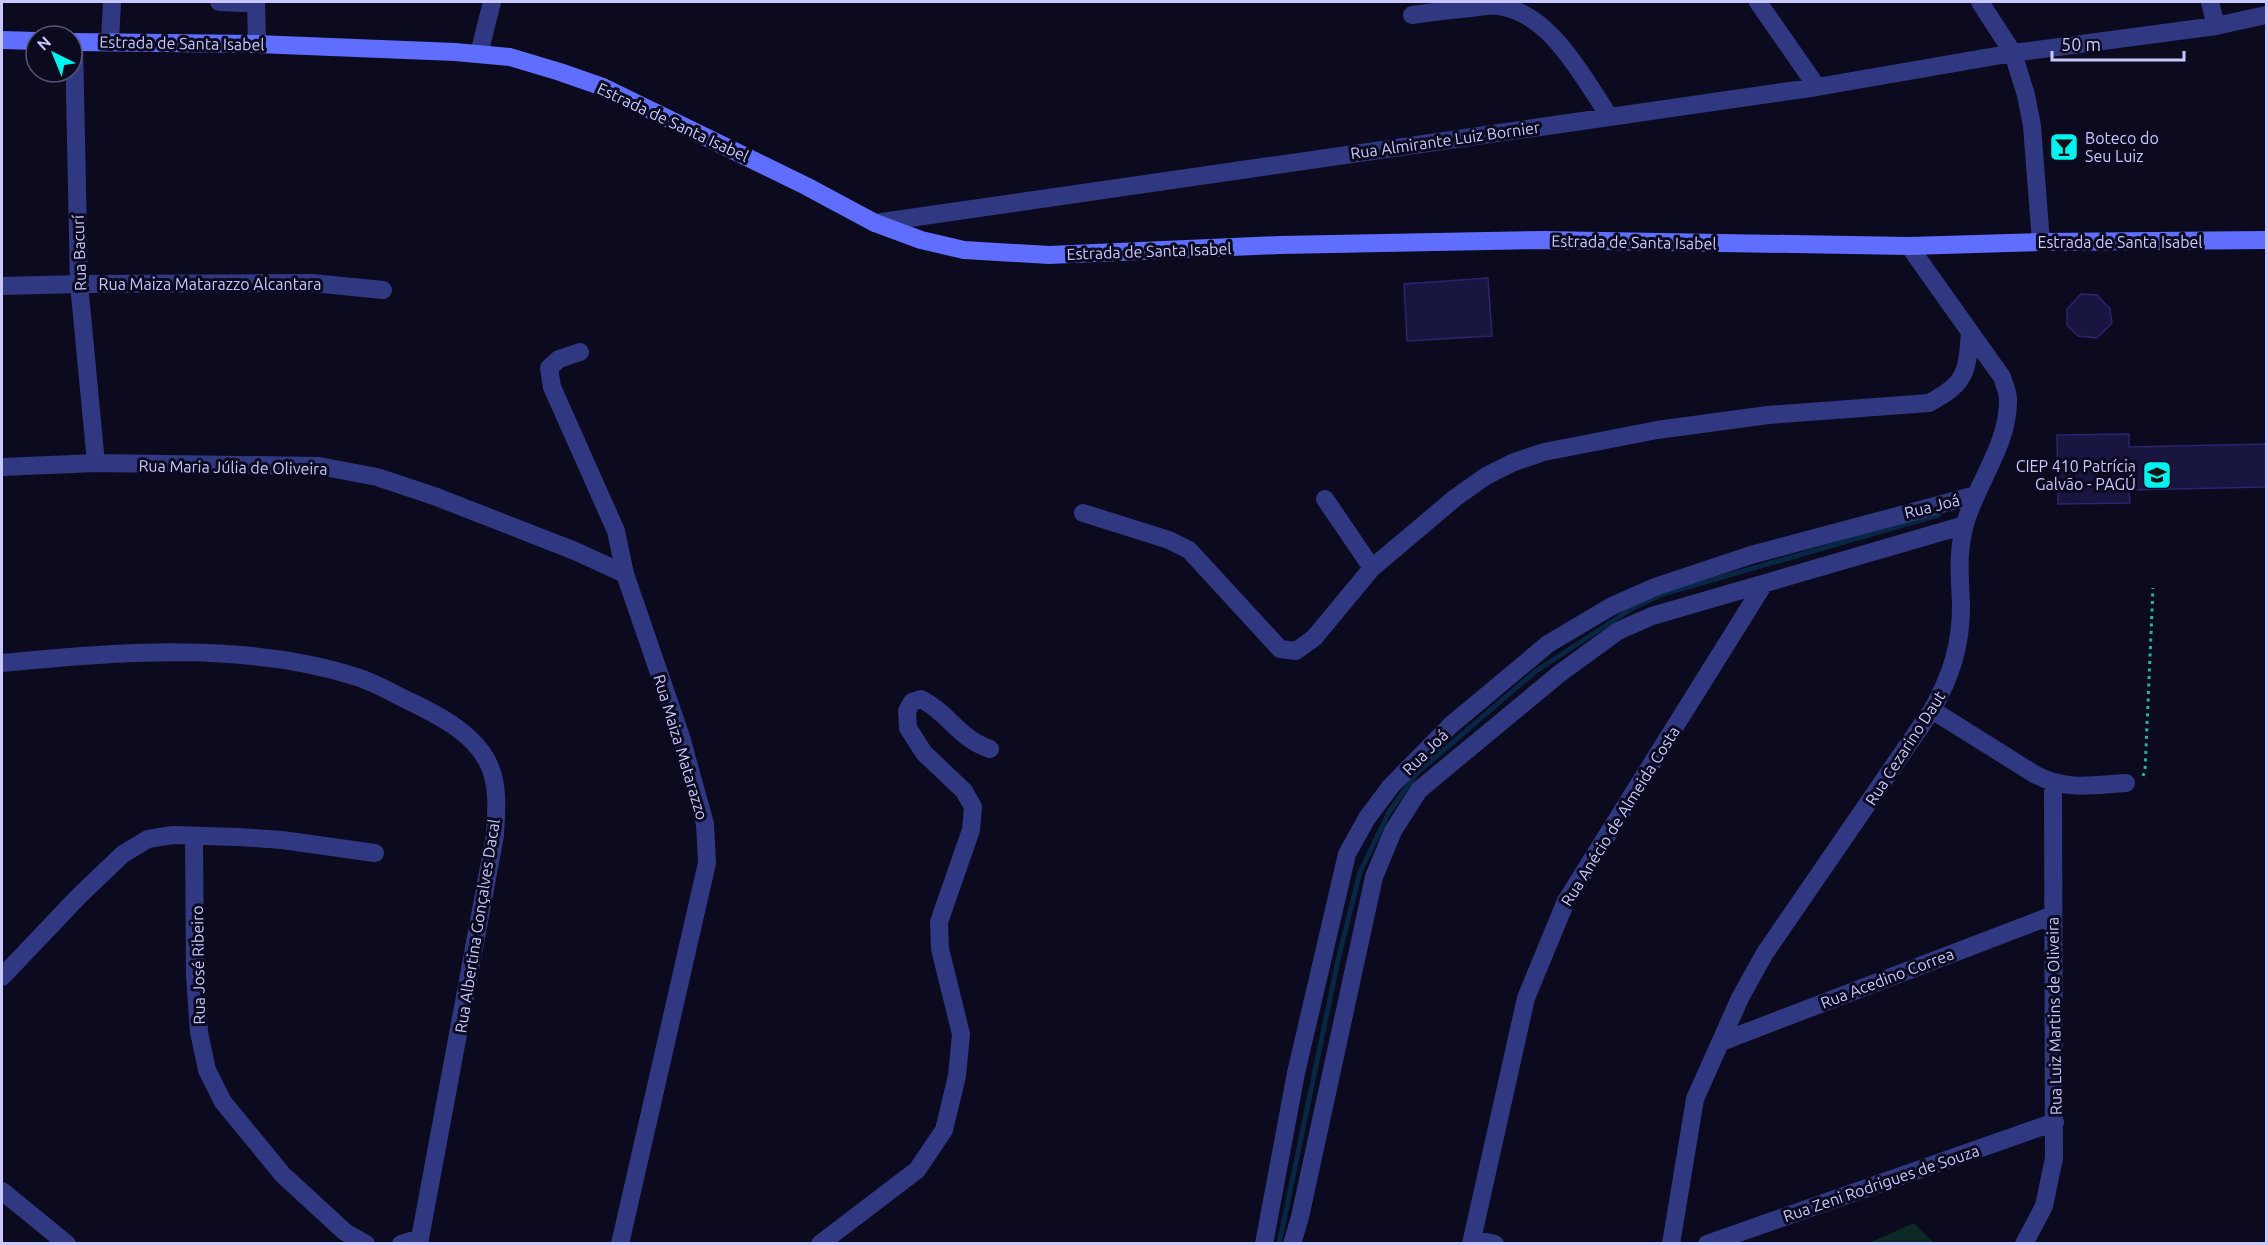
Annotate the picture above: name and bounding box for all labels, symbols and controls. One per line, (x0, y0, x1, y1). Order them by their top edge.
north arrow (24, 24, 84, 84)
scale bar (2052, 24, 2184, 62)
text: N (33, 32, 54, 54)
street label: Estrada de Santa Isabel (99, 33, 265, 53)
text: 50 m (2061, 34, 2101, 54)
street label: Estrada de Santa Isabel (594, 79, 752, 165)
street label: Rua Almirante Luiz Bornier (1349, 118, 1541, 162)
place label: Boteco do Seu Luiz (2085, 129, 2159, 165)
bar icon: Boteco do Seu Luiz (2048, 131, 2080, 163)
street label: Rua Bacurí (69, 214, 89, 291)
street label: Estrada de Santa Isabel (1551, 232, 1717, 252)
street label: Estrada de Santa Isabel (2037, 233, 2203, 251)
street label: Estrada de Santa Isabel (1066, 239, 1232, 263)
street label: Rua Maiza Matarazzo Alcantara (99, 275, 321, 293)
street label: Rua Maria Júlia de Oliveira (138, 456, 328, 478)
place label: CIEP 410 Patrícia Galvão - PAGÚ (2016, 457, 2136, 493)
school or university icon: CIEP 410 Patrícia Galvão - PAGÚ (2141, 459, 2173, 491)
street label: Rua Joá (1902, 490, 1962, 522)
street label: Rua Maiza Matarazzo (650, 672, 712, 822)
street label: Rua Cezarino Daut (1861, 687, 1949, 808)
street label: Rua Anécio de Almeida Costa (1557, 723, 1683, 909)
street label: Rua Joá (1399, 726, 1451, 778)
street label: Rua Albertina Gonçalves Dacal (451, 818, 503, 1034)
street label: Rua José Ribeiro (188, 905, 208, 1025)
street label: Rua Luiz Martins de Oliveira (2043, 917, 2065, 1115)
street label: Rua Acedino Correa (1818, 944, 1956, 1012)
street label: Rua Zeni Rodrigues de Souza (1781, 1141, 1981, 1225)

